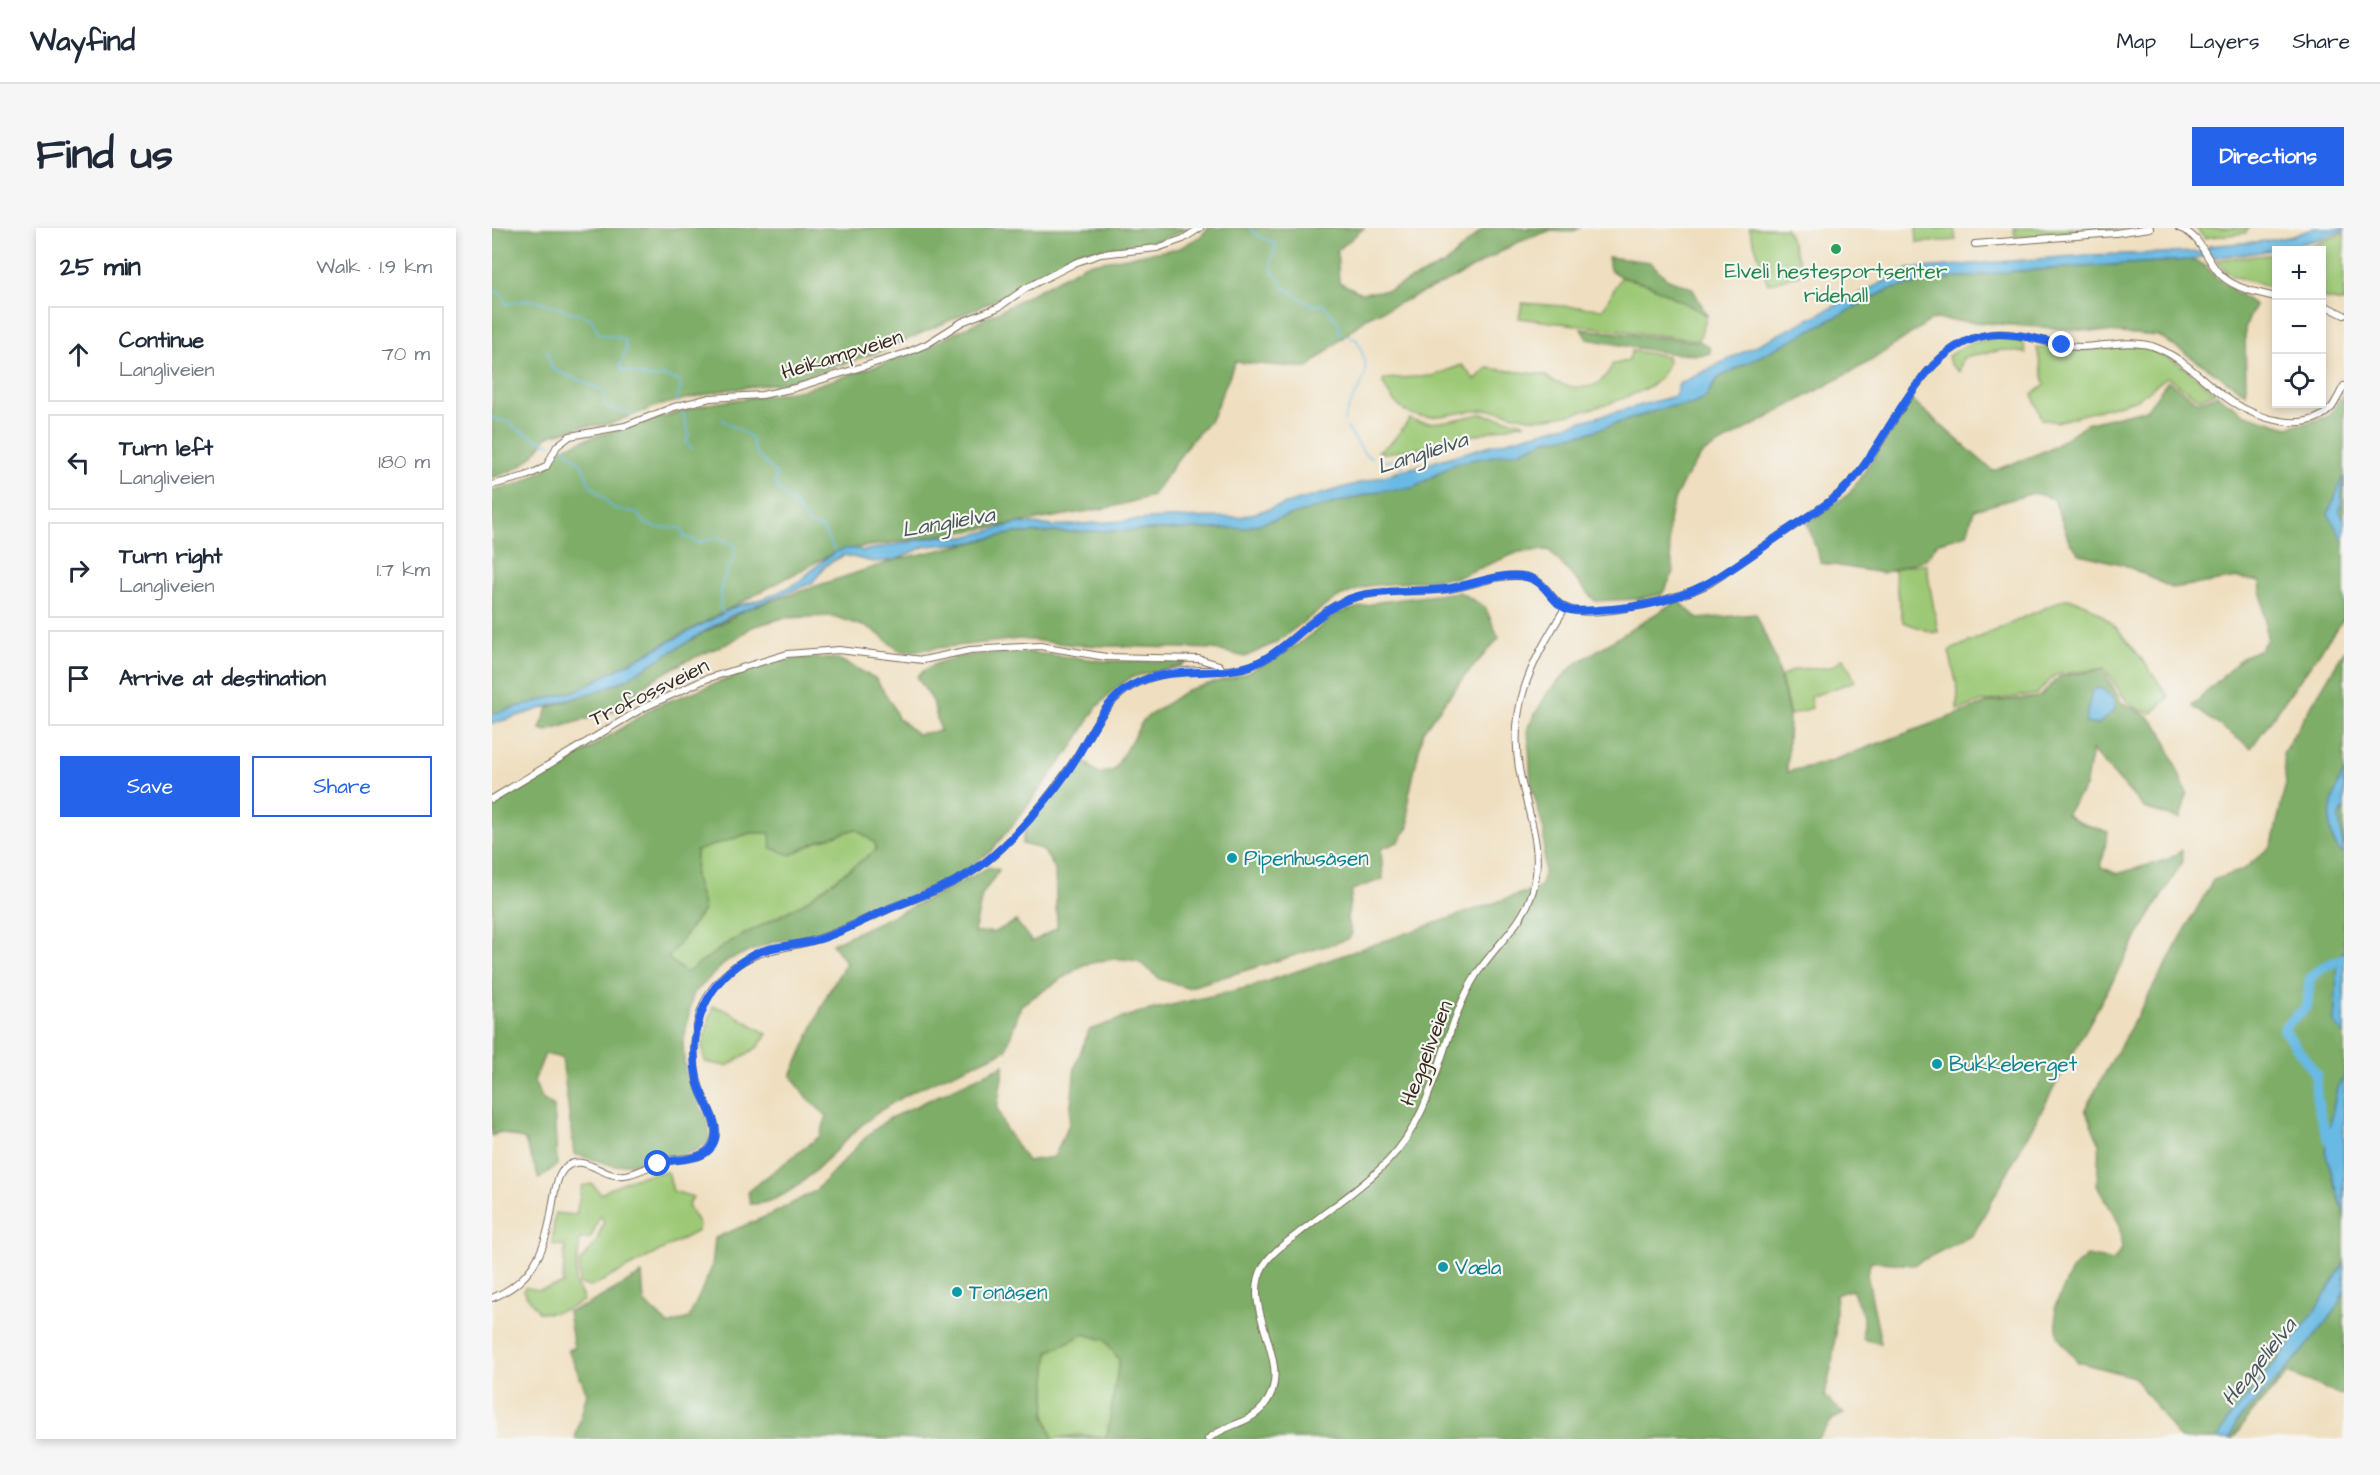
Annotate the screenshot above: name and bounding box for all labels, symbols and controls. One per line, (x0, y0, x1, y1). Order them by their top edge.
text: Wayfind (30, 22, 135, 61)
text: Map (2116, 27, 2156, 56)
text: Layers (2189, 27, 2259, 56)
text: Share (2292, 27, 2350, 56)
text: Find us (36, 127, 173, 185)
button: Directions (2192, 127, 2344, 186)
marker: Elveli hestesportsenter ridehall (1829, 242, 1843, 256)
map controls (2272, 246, 2326, 408)
button: + (2272, 246, 2326, 300)
text: 25 min (60, 249, 141, 285)
text: Walk · 1.9 km (316, 253, 432, 281)
place label: Elveli hestesportsenter ridehall (1725, 257, 1948, 310)
button: − (2272, 300, 2326, 354)
street label: Heikampveien (778, 322, 907, 388)
text: Continue (119, 325, 204, 356)
route end (2048, 331, 2074, 357)
icon: ahead (62, 338, 95, 371)
text: 70 m (382, 340, 430, 368)
button: locate (2272, 354, 2326, 408)
text: Langliveien (119, 356, 215, 384)
water label: Langlielva (1373, 424, 1474, 484)
text: Turn left (119, 433, 213, 464)
icon: left (62, 446, 95, 479)
text: 180 m (378, 448, 430, 476)
text: Langliveien (119, 464, 215, 492)
water label: Langlielva (900, 499, 999, 547)
text: Turn right (119, 541, 222, 572)
icon: right (62, 554, 95, 587)
text: 1.7 km (376, 556, 430, 584)
text: Langliveien (119, 572, 215, 600)
street label: Trofossveien (585, 651, 714, 734)
icon: arrive (62, 662, 95, 695)
text: Arrive at destination (119, 663, 326, 694)
button: Save (60, 756, 240, 817)
button: Share (252, 756, 432, 817)
place label: Pipenhusåsen (1244, 844, 1369, 874)
marker: Pipenhusåsen (1225, 851, 1239, 865)
street label: Heggeliveien (1393, 996, 1462, 1111)
place label: Bukkeberget (1949, 1050, 2078, 1081)
marker: Bukkeberget (1930, 1057, 1944, 1071)
route start (644, 1150, 670, 1176)
place label: Væla (1455, 1253, 1502, 1282)
marker: Væla (1436, 1260, 1450, 1274)
place label: Tonåsen (969, 1278, 1047, 1307)
marker: Tonåsen (950, 1285, 964, 1299)
water label: Heggelielva (2214, 1310, 2306, 1413)

